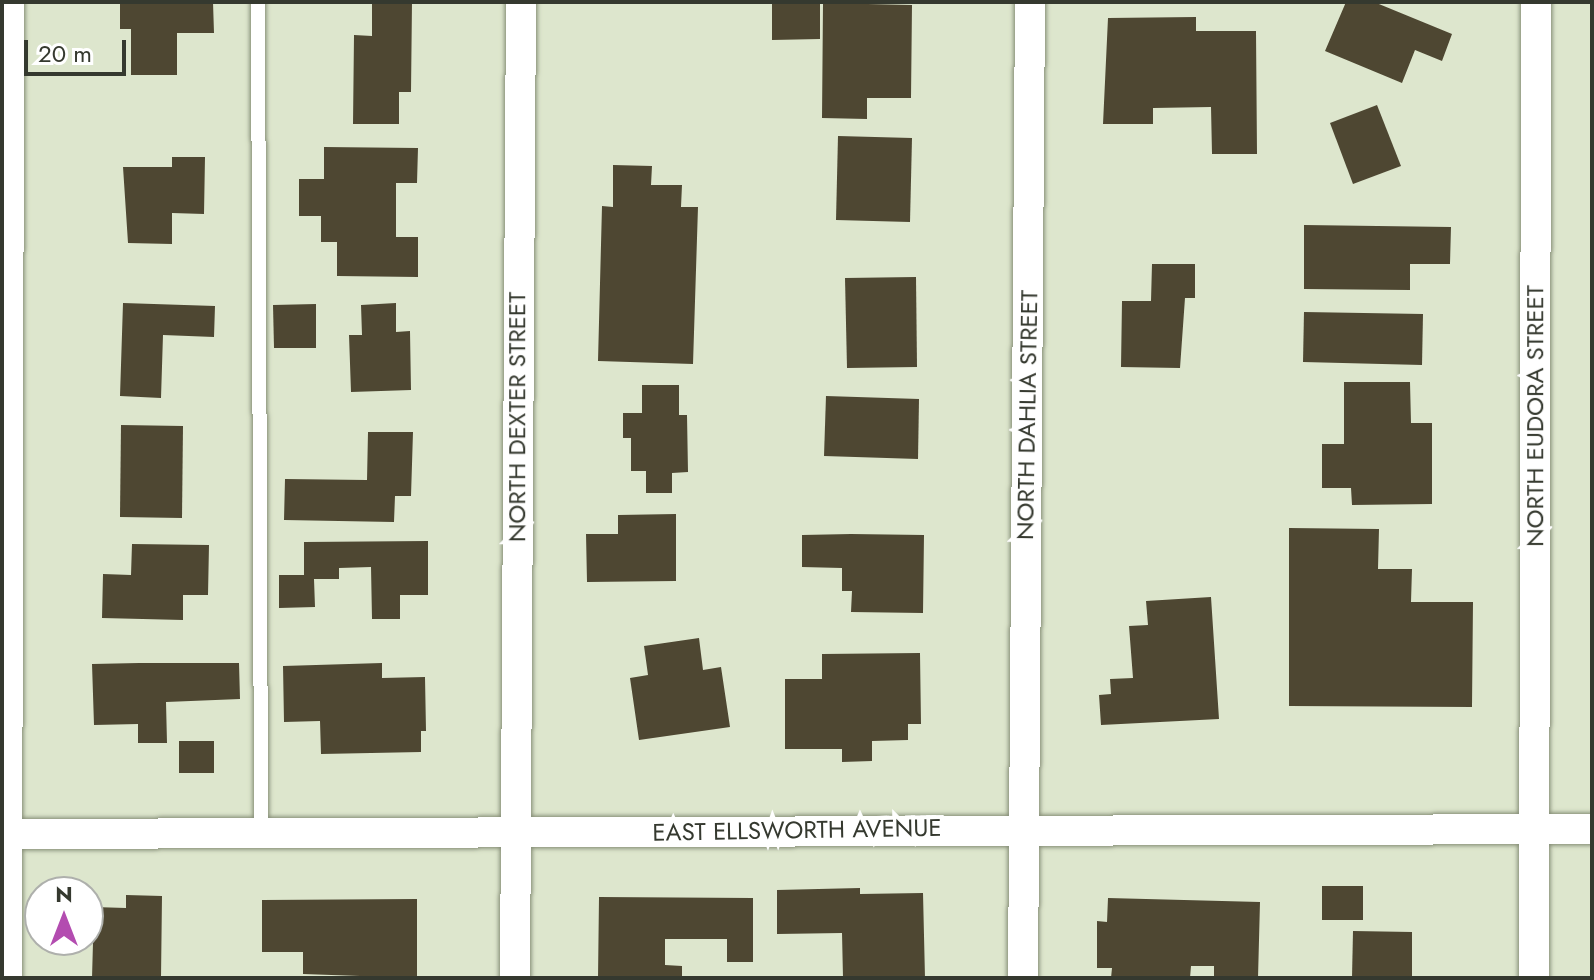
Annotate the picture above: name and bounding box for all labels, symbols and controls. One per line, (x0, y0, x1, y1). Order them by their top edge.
scale bar (28, 24, 130, 74)
text: 20 m (38, 36, 92, 71)
street label: NORTH EUDORA STREET (1521, 285, 1549, 547)
street label: NORTH DAHLIA STREET (1010, 290, 1044, 540)
street label: NORTH DEXTER STREET (503, 292, 531, 542)
street label: EAST ELLSWORTH AVENUE (652, 813, 942, 847)
north arrow (24, 876, 104, 956)
text: N (55, 878, 73, 910)

